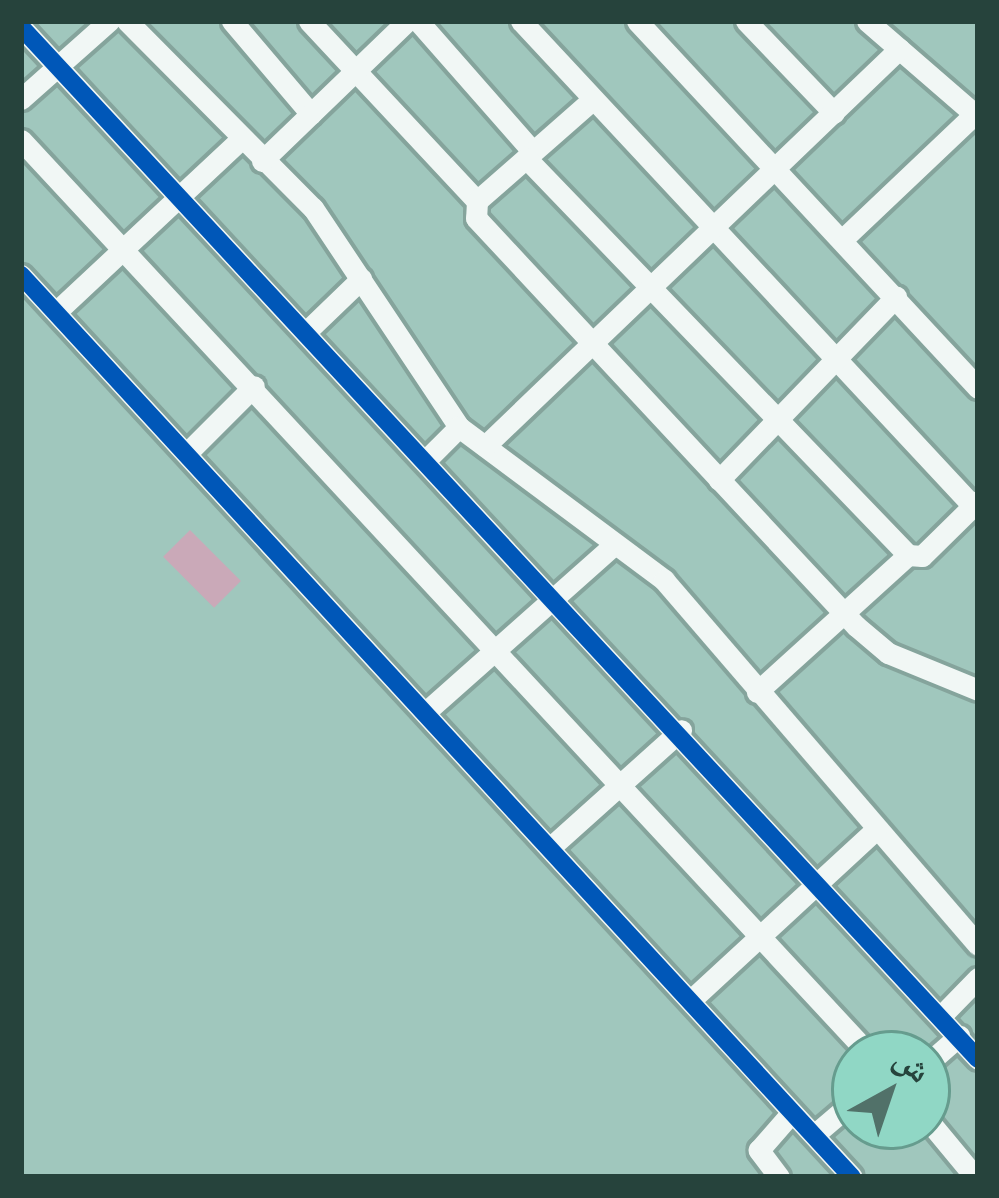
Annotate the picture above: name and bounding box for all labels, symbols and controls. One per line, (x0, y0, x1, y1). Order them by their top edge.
north arrow (831, 1030, 951, 1150)
text: ش (884, 1035, 941, 1094)

